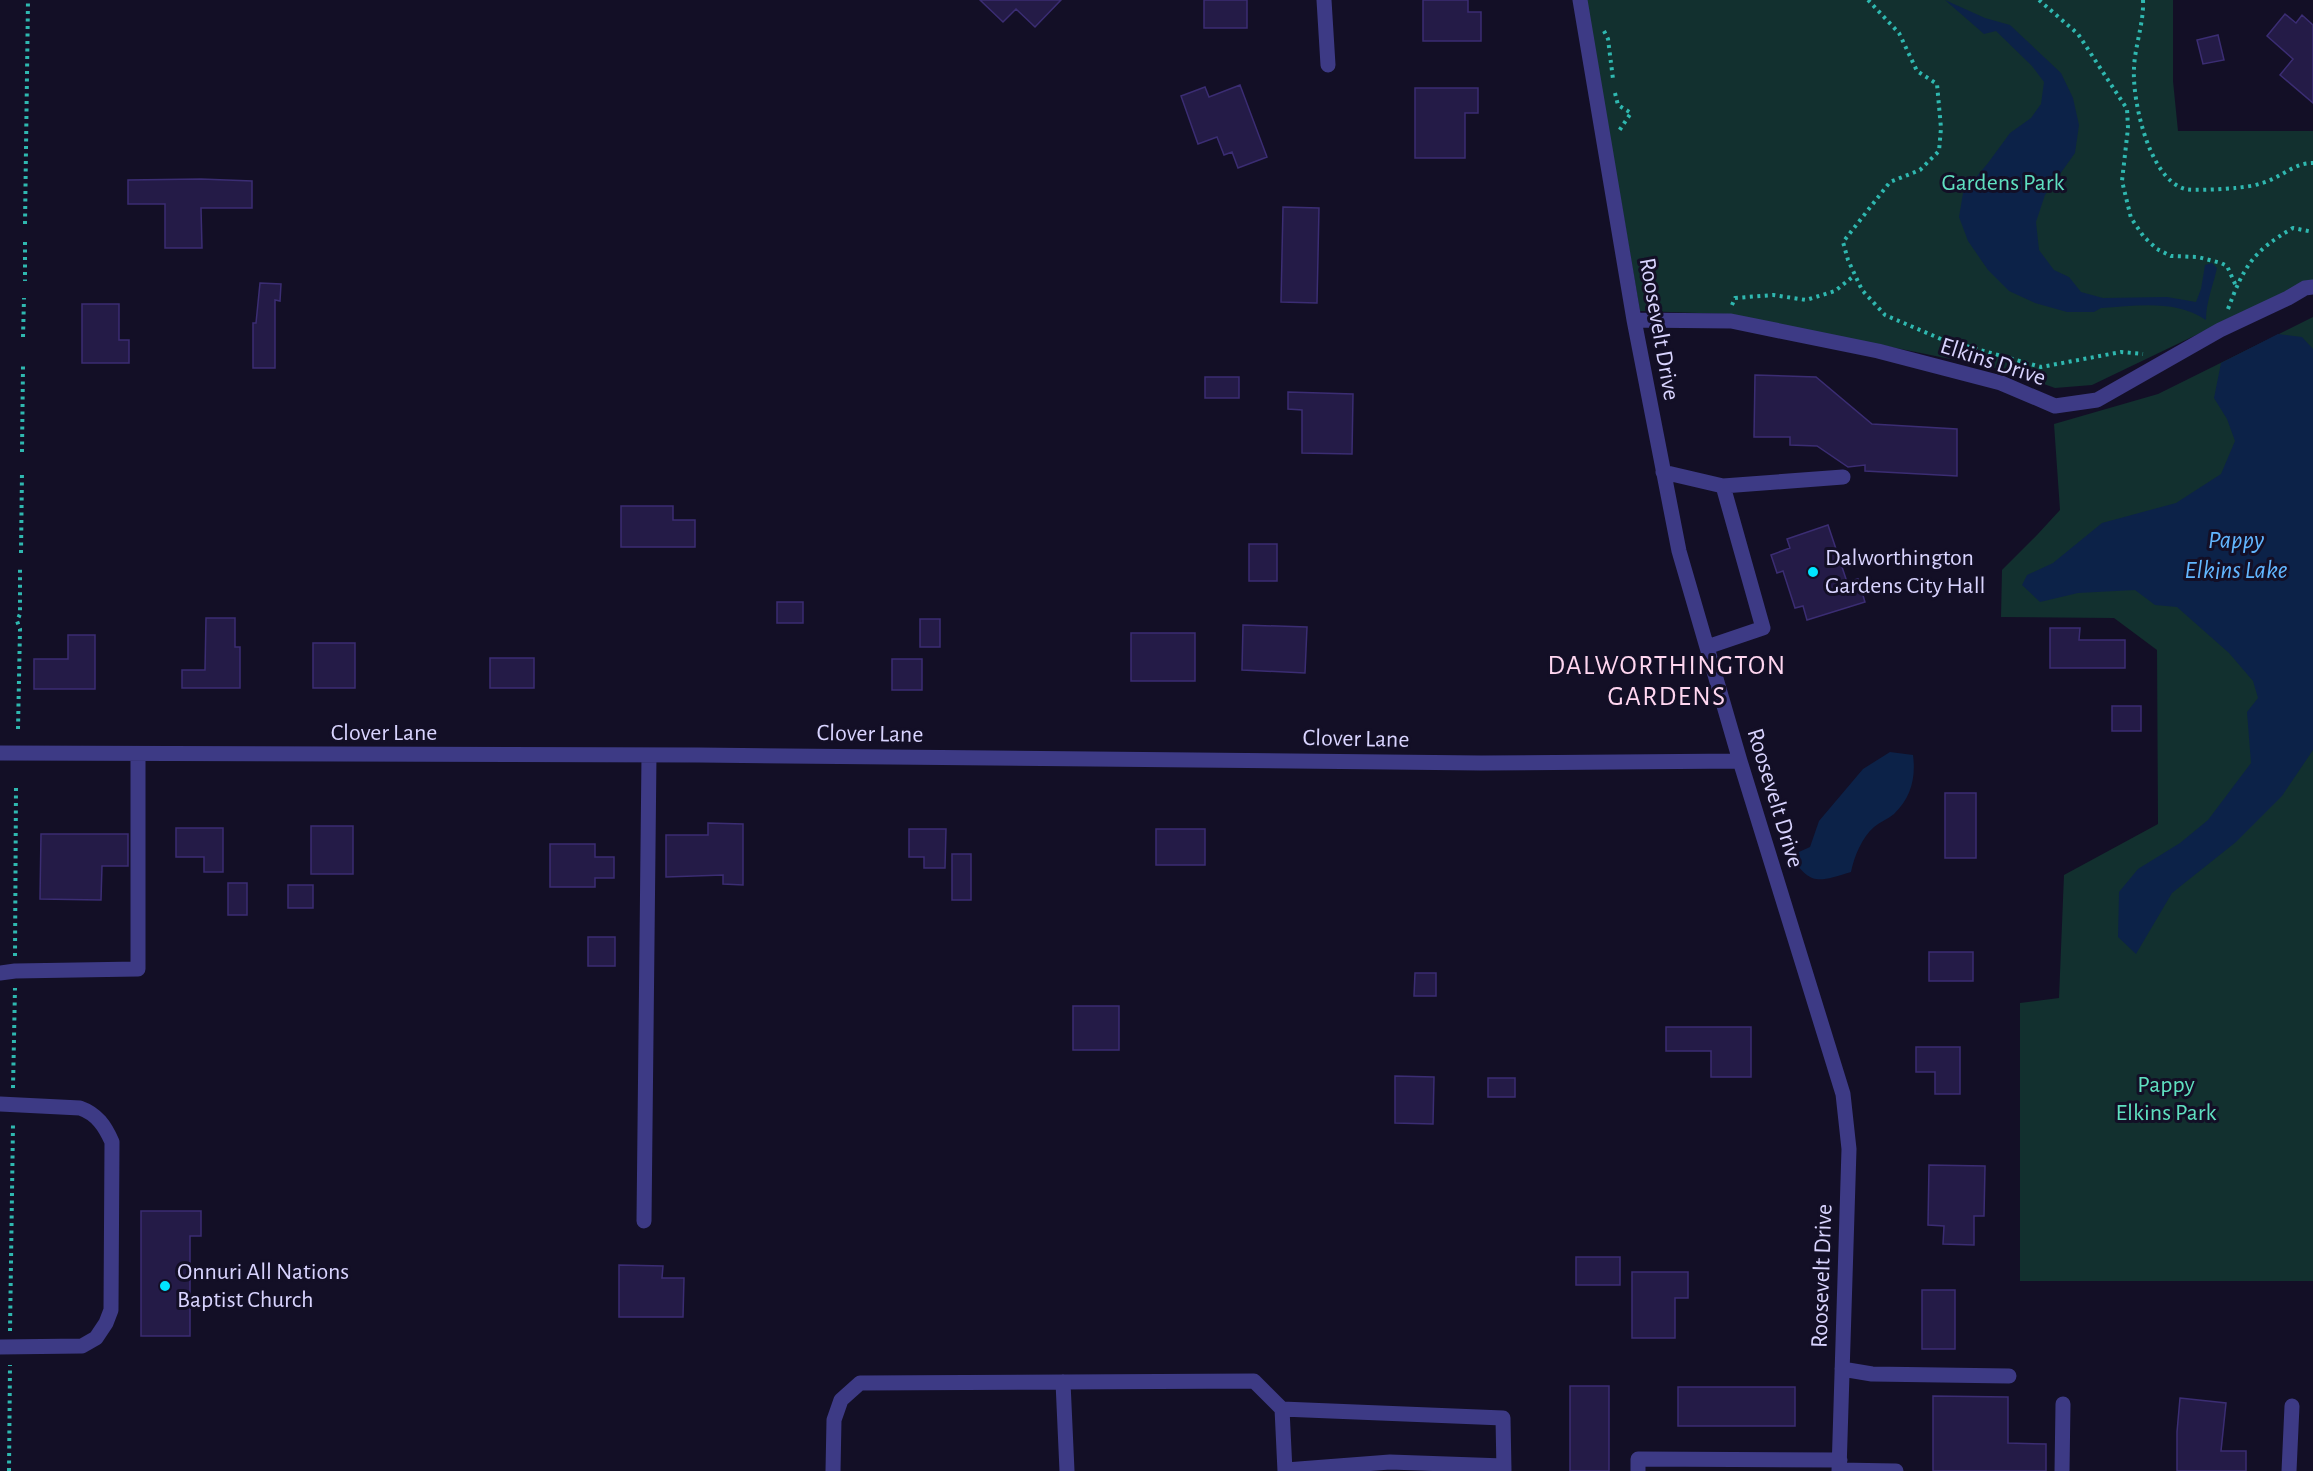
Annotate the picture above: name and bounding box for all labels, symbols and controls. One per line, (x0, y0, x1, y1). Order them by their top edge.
park label: Gardens Park (1942, 171, 2064, 195)
street label: Roosevelt Drive (1635, 256, 1683, 402)
street label: Elkins Drive (1937, 334, 2049, 390)
water label: Pappy Elkins Lake (2184, 527, 2288, 583)
place label: Dalworthington Gardens City Hall (1825, 546, 1986, 598)
marker: Dalworthington Gardens City Hall (1806, 565, 1820, 579)
district label: DALWORTHINGTON GARDENS (1547, 652, 1787, 710)
street label: Clover Lane (331, 721, 437, 745)
street label: Clover Lane (816, 721, 924, 747)
street label: Roosevelt Drive (1742, 725, 1808, 871)
street label: Clover Lane (1302, 726, 1410, 752)
park label: Pappy Elkins Park (2116, 1073, 2216, 1125)
street label: Roosevelt Drive (1807, 1203, 1837, 1349)
place label: Onnuri All Nations Baptist Church (177, 1260, 349, 1312)
marker: Onnuri All Nations Baptist Church (158, 1279, 172, 1293)

